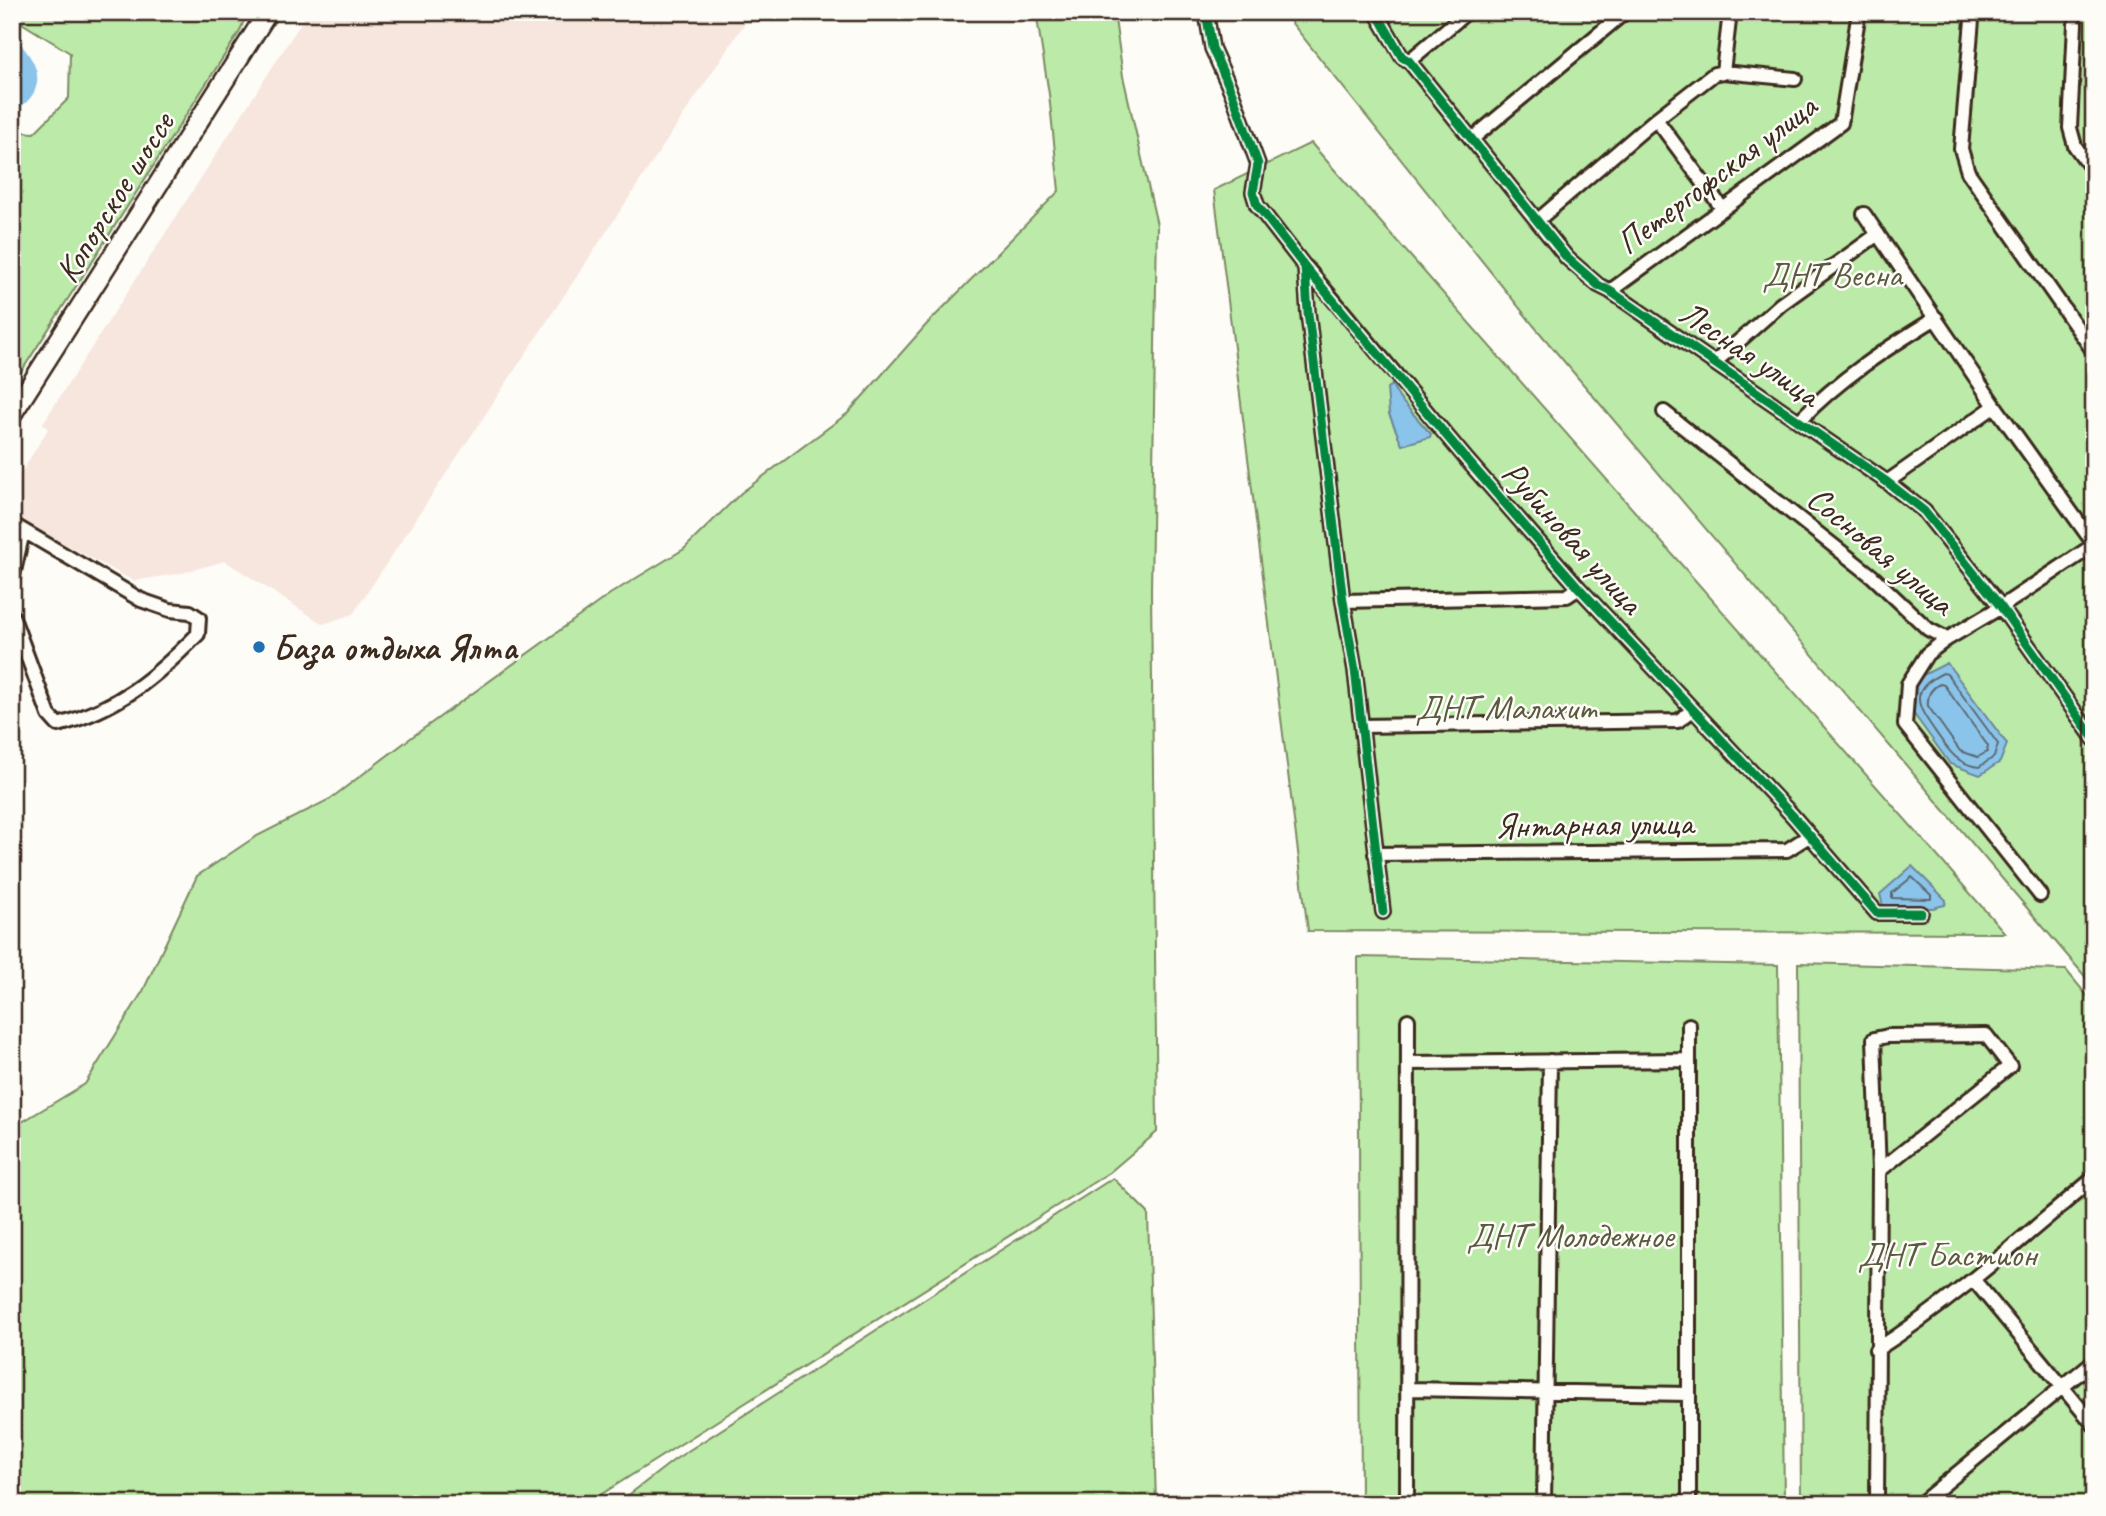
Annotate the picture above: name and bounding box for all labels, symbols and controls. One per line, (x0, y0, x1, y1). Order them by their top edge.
street label: Петергофская улица (1607, 83, 1827, 265)
street label: Копорское шоссе (44, 102, 186, 291)
park label: ДНТ Весна (1762, 252, 1904, 297)
street label: Лесная улица (1671, 290, 1831, 418)
street label: Рубиновая улица (1492, 451, 1655, 625)
street label: Сосновая улица (1798, 476, 1966, 627)
place label: База отдыха Ялта (273, 625, 519, 670)
marker: База отдыха Ялта (251, 639, 267, 655)
park label: ДНТ Малахит (1415, 685, 1598, 730)
street label: Янтарная улица (1494, 800, 1696, 849)
park label: ДНТ Молодежное (1466, 1213, 1676, 1258)
park label: ДНТ Бастион (1858, 1232, 2039, 1277)

